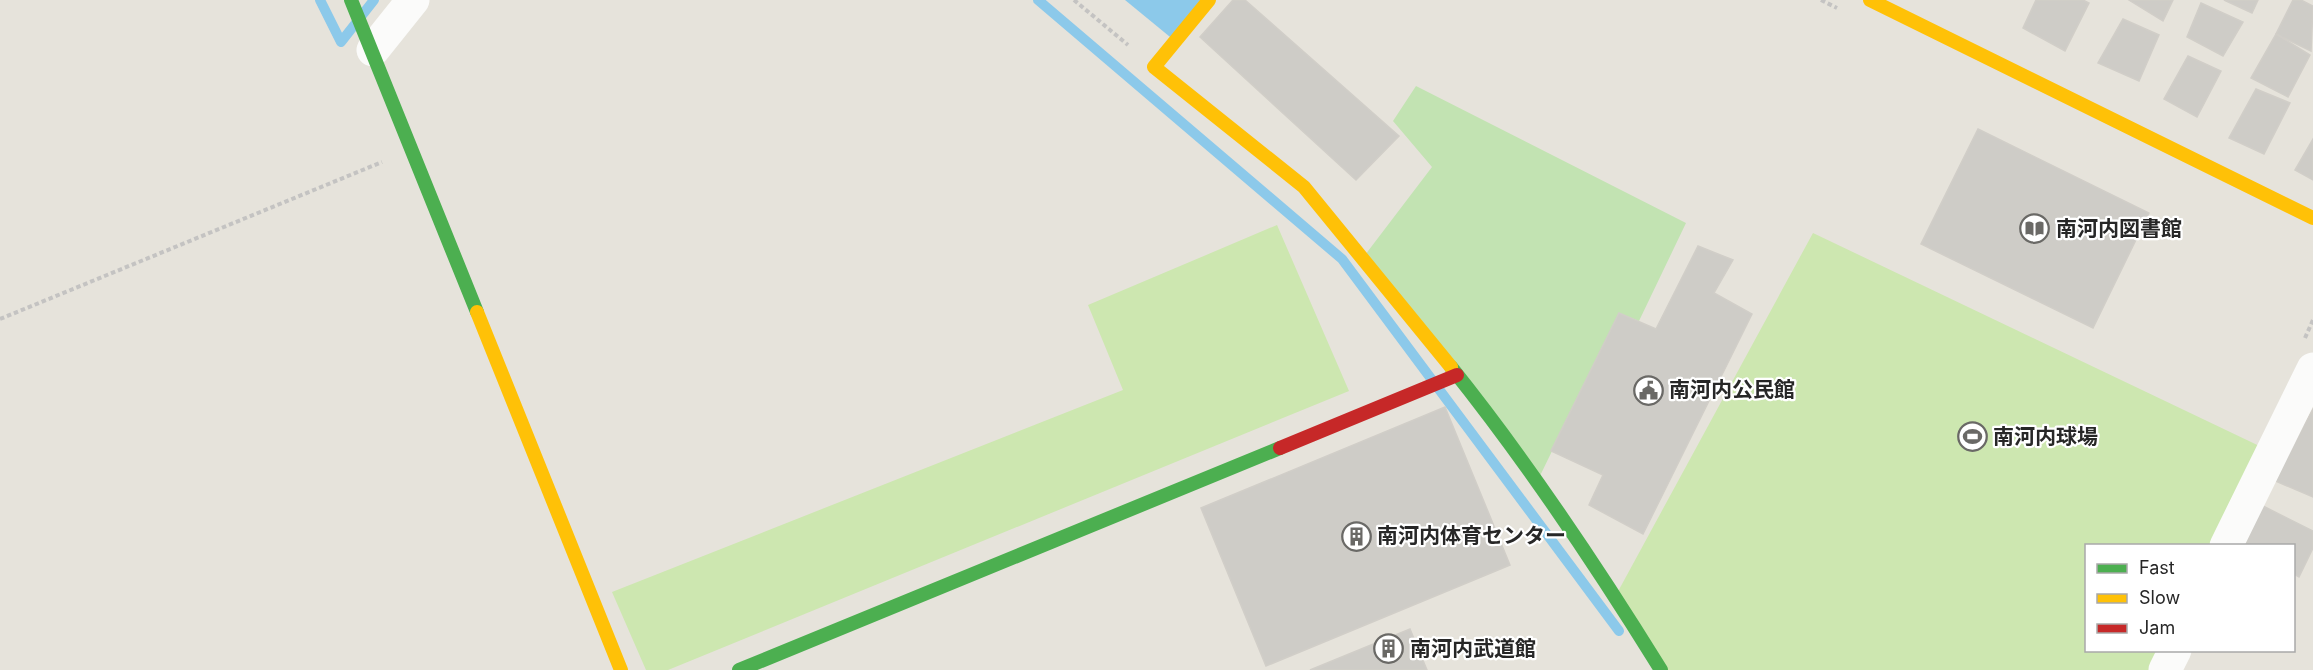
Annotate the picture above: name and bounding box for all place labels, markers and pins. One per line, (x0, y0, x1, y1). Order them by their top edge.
library icon: 南河内図書館 (2019, 213, 2051, 245)
place label: 南河内図書館 (2056, 216, 2182, 241)
public building icon: 南河内公民館 (1632, 374, 1664, 406)
place label: 南河内公民館 (1669, 377, 1795, 402)
sports icon: 南河内球場 (1956, 421, 1988, 453)
place label: 南河内球場 (1993, 424, 2098, 449)
building icon: 南河内体育センター (1340, 520, 1372, 552)
place label: 南河内体育センター (1377, 523, 1566, 548)
building icon: 南河内武道館 (1373, 633, 1405, 665)
place label: 南河内武道館 (1410, 636, 1536, 661)

